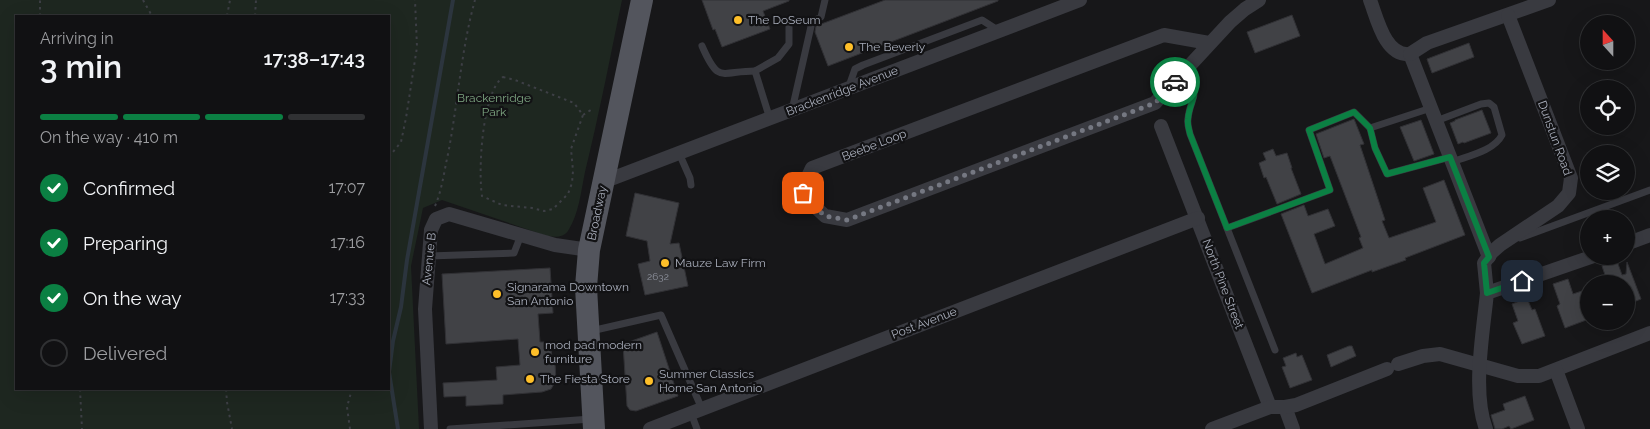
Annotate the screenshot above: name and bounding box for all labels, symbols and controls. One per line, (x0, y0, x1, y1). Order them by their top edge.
place label: The DoSeum (748, 13, 821, 27)
marker: The DoSeum (732, 14, 744, 26)
north arrow (1580, 15, 1635, 70)
map controls (1580, 15, 1635, 330)
text: Arriving in (40, 29, 114, 48)
place label: The Beverly (859, 40, 926, 54)
marker: The Beverly (843, 41, 855, 53)
text: 17:38–17:43 (264, 47, 365, 69)
text: 3 min (40, 48, 122, 85)
courier (1150, 57, 1200, 107)
street label: Brackenridge Avenue (784, 63, 900, 119)
icon: car (1161, 68, 1189, 96)
button: locate (1580, 80, 1635, 135)
park label: Brackenridge Park (457, 91, 531, 119)
street label: Dunstun Road (1535, 99, 1575, 177)
street label: Beebe Loop (840, 126, 908, 164)
text: On the way · 410 m (40, 128, 178, 147)
button: layers (1580, 145, 1635, 200)
pin (782, 172, 824, 214)
icon: check (40, 174, 68, 202)
text: Confirmed (83, 177, 175, 199)
text: 17:07 (328, 178, 365, 197)
icon: bag (789, 179, 817, 207)
street label: Broadway (584, 184, 610, 242)
button: + (1580, 210, 1635, 265)
icon: check (40, 229, 68, 257)
text: Preparing (83, 232, 168, 254)
street label: Avenue B (419, 232, 439, 286)
text: 17:16 (330, 233, 365, 252)
street label: North Pine Street (1199, 237, 1247, 331)
place label: Mauze Law Firm (675, 256, 766, 270)
marker: Mauze Law Firm (659, 257, 671, 269)
pin (1501, 260, 1543, 302)
icon: home (1508, 267, 1536, 295)
house number: 2632 (647, 271, 669, 282)
button: − (1580, 275, 1635, 330)
place label: Signarama Downtown San Antonio (507, 280, 629, 308)
icon: check (40, 284, 68, 312)
text: On the way (83, 287, 182, 309)
text: 17:33 (330, 288, 365, 307)
marker: Signarama Downtown San Antonio (491, 288, 503, 300)
street label: Post Avenue (889, 304, 959, 342)
place label: mod pad modern furniture (545, 338, 642, 366)
text: Delivered (83, 342, 167, 364)
marker: mod pad modern furniture (529, 346, 541, 358)
place label: Summer Classics Home San Antonio (659, 367, 762, 395)
place label: The Fiesta Store (540, 372, 630, 386)
marker: The Fiesta Store (524, 373, 536, 385)
marker: Summer Classics Home San Antonio (643, 375, 655, 387)

